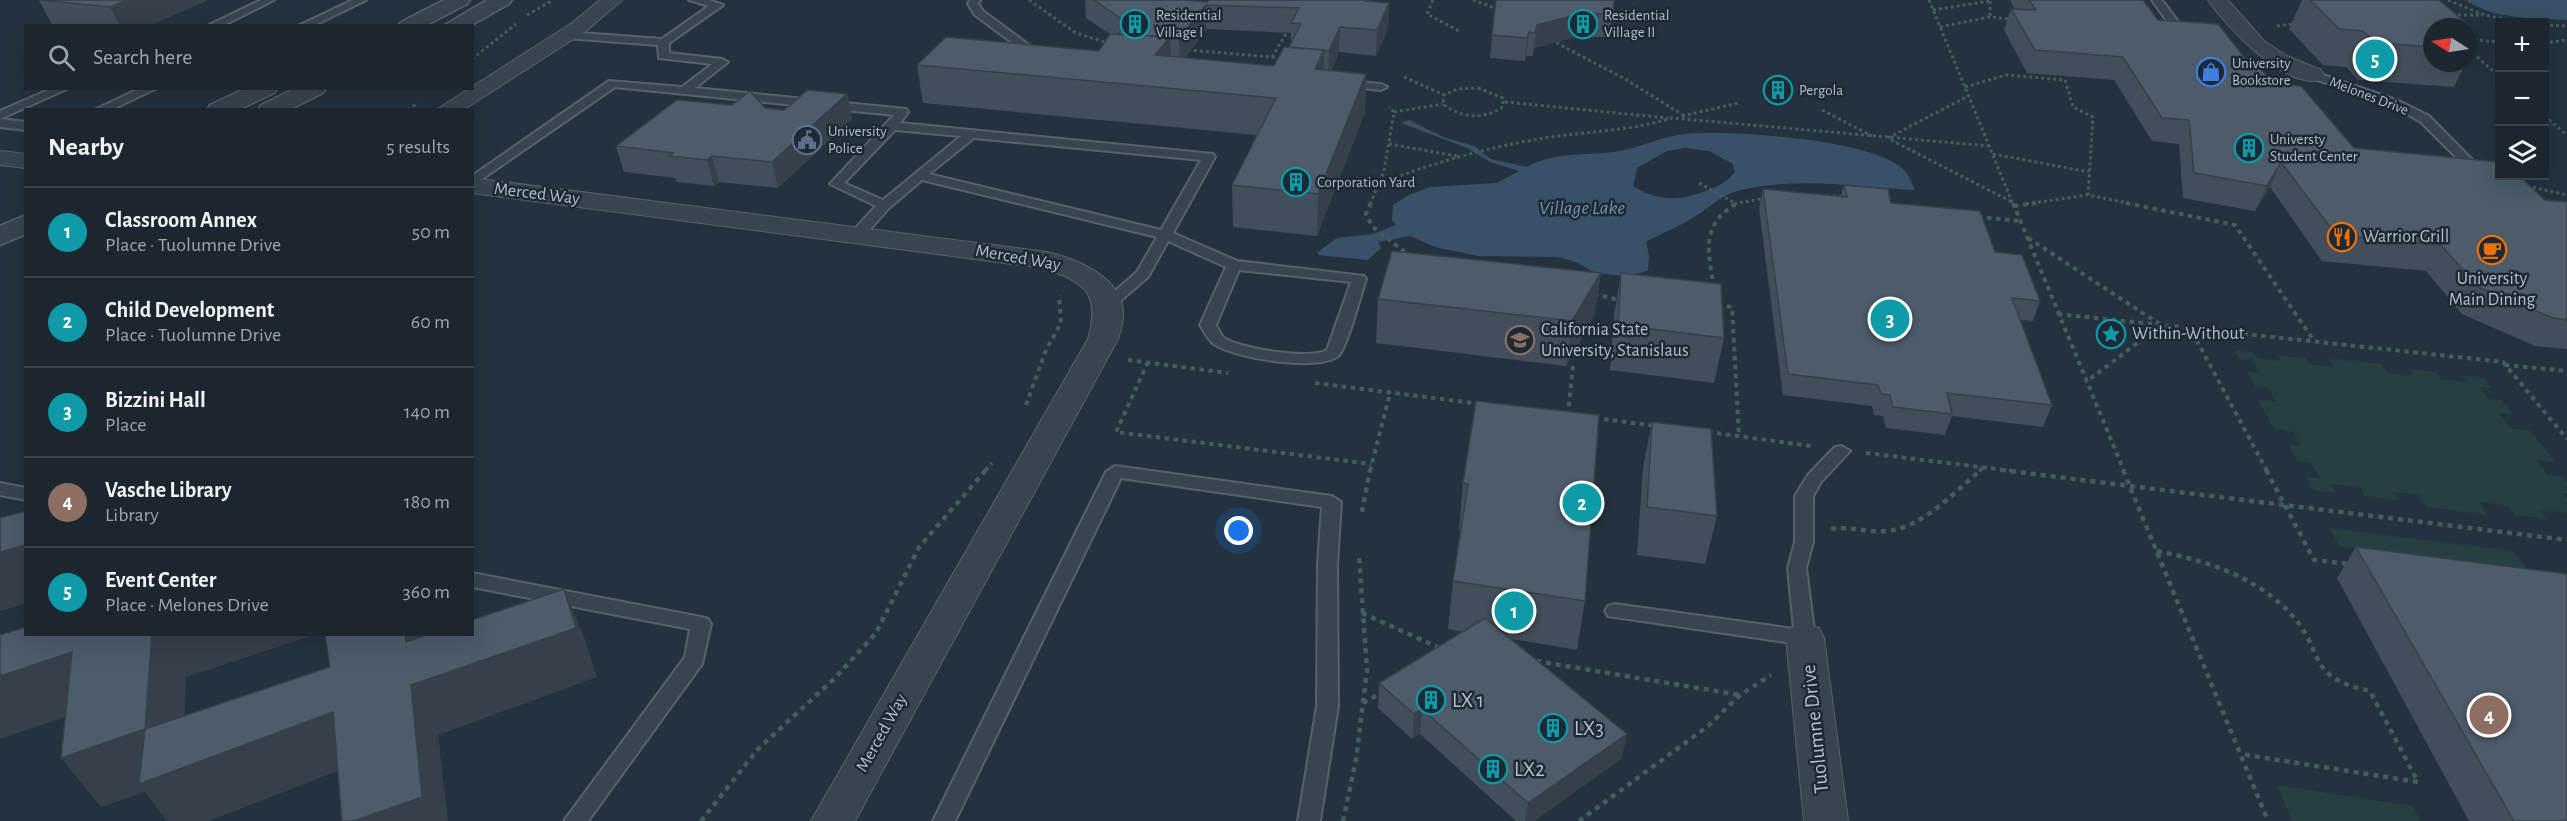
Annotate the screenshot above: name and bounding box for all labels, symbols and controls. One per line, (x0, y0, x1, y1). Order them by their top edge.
building icon: Residential Village I (1119, 8, 1151, 40)
place label: Residential Village I (1156, 8, 1221, 40)
building icon: Residential Village II (1567, 8, 1599, 40)
place label: Residential Village II (1604, 8, 1669, 40)
north arrow (2423, 18, 2477, 72)
map controls (2495, 18, 2549, 180)
button: + (2495, 18, 2549, 72)
search box (24, 24, 474, 90)
pin: 5 (2356, 36, 2394, 82)
icon: search (45, 41, 78, 74)
text: Search here (93, 46, 192, 68)
shop icon: University Bookstore (2195, 56, 2227, 88)
place label: University Bookstore (2232, 56, 2291, 88)
button: − (2495, 72, 2549, 126)
building icon: Pergola (1762, 74, 1794, 106)
street label: Melones Drive (2327, 74, 2411, 118)
place label: Pergola (1799, 83, 1843, 98)
public building icon: University Police (791, 124, 823, 156)
place label: University Police (828, 124, 887, 156)
button: layers (2495, 126, 2549, 180)
building icon: Universty Student Center (2233, 132, 2265, 164)
place label: Universty Student Center (2270, 132, 2358, 164)
text: Nearby (48, 134, 124, 160)
text: 5 results (386, 137, 450, 157)
building icon: Corporation Yard (1280, 166, 1312, 198)
place label: Corporation Yard (1317, 175, 1415, 190)
street label: Merced Way (493, 180, 581, 208)
water label: Village Lake (1539, 198, 1626, 218)
text: Classroom Annex (105, 209, 257, 231)
restaurant icon: Warrior Grill (2326, 221, 2358, 253)
text: 1 (64, 222, 71, 242)
text: 50 m (412, 222, 450, 242)
place label: Warrior Grill (2363, 228, 2449, 246)
cafe icon: University Main Dining (2476, 234, 2508, 266)
text: Place · Tuolumne Drive (105, 235, 281, 255)
street label: Merced Way (974, 242, 1062, 274)
place label: University Main Dining (2449, 270, 2536, 309)
pin: 3 (1870, 296, 1910, 342)
text: Child Development (105, 299, 274, 321)
text: 2 (63, 312, 72, 332)
text: 60 m (411, 312, 450, 332)
place icon: Within-Without (2095, 318, 2127, 350)
place label: California State University, Stanislaus (1541, 321, 1689, 360)
school or university icon: California State University, Stanislaus (1504, 324, 1536, 356)
text: Place · Tuolumne Drive (105, 325, 281, 345)
place label: Within-Without (2132, 325, 2245, 343)
text: Bizzini Hall (105, 389, 206, 411)
text: 3 (63, 402, 72, 422)
text: 140 m (404, 402, 450, 422)
text: Place (105, 415, 146, 435)
text: Vasche Library (105, 479, 232, 501)
pin: 2 (1562, 480, 1602, 526)
text: 4 (62, 492, 73, 512)
text: 180 m (404, 492, 450, 512)
text: Library (105, 505, 159, 525)
your location (1224, 516, 1253, 545)
text: Event Center (105, 569, 216, 591)
text: 5 (63, 582, 72, 602)
text: 360 m (403, 582, 450, 602)
pin: 1 (1494, 588, 1534, 634)
text: Place · Melones Drive (105, 595, 269, 615)
street label: Tuolumne Drive (1798, 663, 1832, 795)
building icon: LX 1 (1415, 684, 1447, 716)
place label: LX 1 (1452, 690, 1484, 711)
street label: Merced Way (853, 691, 911, 775)
pin: 4 (2470, 692, 2508, 738)
building icon: LX3 (1537, 712, 1569, 744)
place label: LX3 (1574, 718, 1604, 739)
building icon: LX2 (1477, 753, 1509, 785)
place label: LX2 (1514, 759, 1545, 780)

